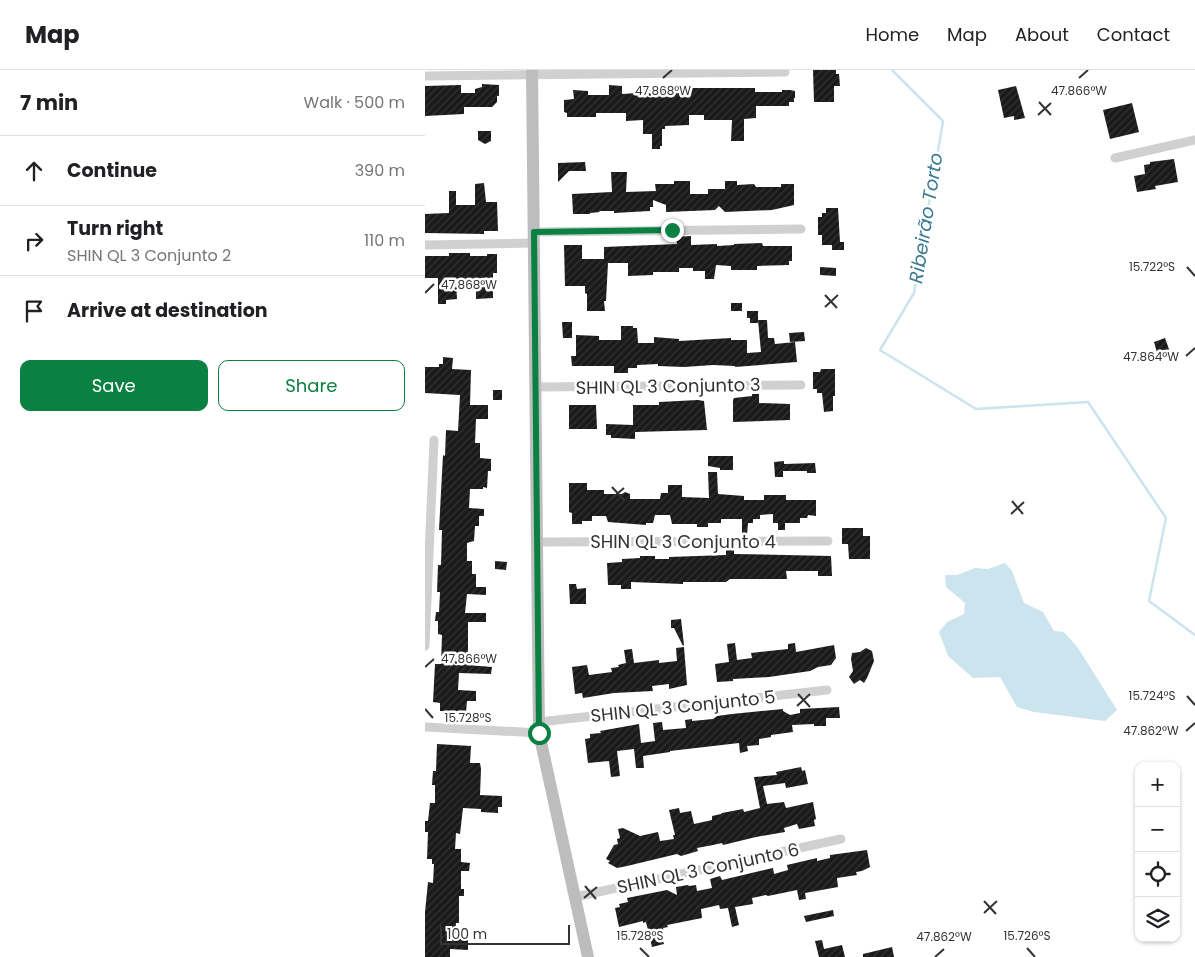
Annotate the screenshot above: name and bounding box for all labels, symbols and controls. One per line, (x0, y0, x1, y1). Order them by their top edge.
text: Map (25, 18, 80, 51)
text: Home (865, 22, 919, 47)
text: Map (947, 22, 987, 47)
text: About (1015, 22, 1069, 47)
text: Contact (1097, 22, 1170, 47)
text: 47.868°W (635, 82, 691, 99)
text: 47.866°W (1051, 82, 1107, 99)
text: 7 min (20, 88, 78, 117)
text: Walk · 500 m (304, 91, 405, 114)
water label: Ribeirão Torto (902, 151, 950, 285)
icon: ahead (20, 157, 48, 185)
text: Continue (67, 157, 157, 184)
text: 390 m (355, 159, 405, 182)
text: Turn right (67, 215, 163, 242)
route end (661, 219, 684, 242)
icon: right (20, 227, 48, 255)
text: 110 m (364, 229, 405, 252)
text: SHIN QL 3 Conjunto 2 (67, 244, 231, 267)
text: 15.722°S (1129, 258, 1175, 275)
text: 47.868°W (441, 276, 497, 293)
icon: arrive (20, 297, 48, 325)
text: Arrive at destination (67, 297, 268, 324)
text: 47.864°W (1123, 348, 1179, 365)
button: Save (20, 360, 208, 411)
button: Share (218, 360, 405, 411)
street label: SHIN QL 3 Conjunto 3 (575, 372, 761, 400)
street label: SHIN QL 3 Conjunto 4 (590, 529, 776, 554)
text: 47.866°W (441, 650, 497, 667)
street label: SHIN QL 3 Conjunto 5 (589, 684, 777, 728)
text: 15.724°S (1129, 687, 1175, 704)
text: 15.728°S (445, 709, 491, 726)
route start (528, 722, 551, 745)
text: 47.862°W (1123, 722, 1179, 739)
map controls (1135, 762, 1180, 942)
button: + (1135, 762, 1180, 807)
button: − (1135, 807, 1180, 852)
street label: SHIN QL 3 Conjunto 6 (615, 836, 801, 900)
button: locate (1135, 852, 1180, 897)
button: layers (1135, 897, 1180, 942)
scale bar (440, 922, 570, 945)
text: 100 m (447, 924, 487, 944)
text: 15.728°S (617, 927, 663, 944)
text: 15.726°S (1004, 927, 1050, 944)
text: 47.862°W (916, 928, 972, 945)

